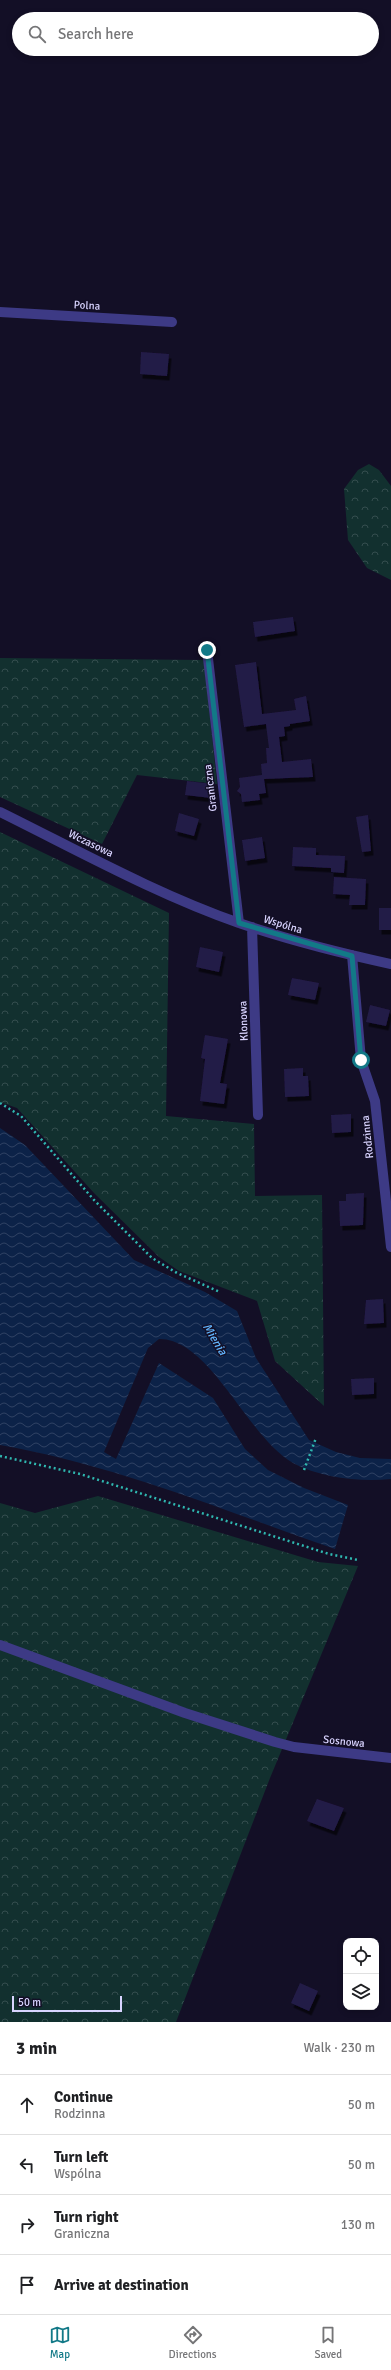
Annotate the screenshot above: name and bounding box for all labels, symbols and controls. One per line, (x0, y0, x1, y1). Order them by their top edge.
search box (12, 12, 379, 56)
icon: search (26, 23, 48, 45)
text: Search here (58, 25, 134, 43)
street label: Polna (73, 298, 101, 313)
route end (198, 641, 216, 659)
street label: Graniczna (201, 763, 220, 812)
street label: Wczasowa (66, 827, 116, 860)
street label: Wspólna (262, 912, 304, 937)
street label: Klonowa (236, 1000, 251, 1041)
route start (352, 1051, 370, 1069)
street label: Rodzinna (359, 1114, 376, 1159)
water label: Mienia (199, 1320, 230, 1359)
street label: Sosnowa (323, 1733, 366, 1750)
map controls (343, 1938, 379, 2010)
button: locate (343, 1938, 379, 1974)
button: layers (343, 1974, 379, 2010)
scale bar (12, 1994, 122, 2013)
text: 50 m (18, 1996, 41, 2009)
text: 3 min (16, 2038, 57, 2059)
text: Walk · 230 m (304, 2040, 375, 2056)
text: Continue (54, 2088, 113, 2106)
icon: ahead (16, 2094, 38, 2116)
text: 50 m (348, 2097, 375, 2113)
text: Rodzinna (54, 2106, 105, 2122)
text: Turn left (54, 2148, 108, 2166)
icon: left (16, 2154, 38, 2176)
text: 50 m (348, 2157, 375, 2173)
text: Wspólna (54, 2166, 101, 2182)
text: Turn right (54, 2208, 119, 2226)
icon: right (16, 2214, 38, 2236)
text: 130 m (341, 2217, 375, 2233)
text: Graniczna (54, 2226, 110, 2242)
icon: arrive (16, 2274, 38, 2296)
text: Arrive at destination (54, 2276, 189, 2294)
tab: Map (49, 2324, 71, 2361)
tab: Directions (169, 2324, 217, 2361)
tab: Saved (314, 2324, 342, 2361)

